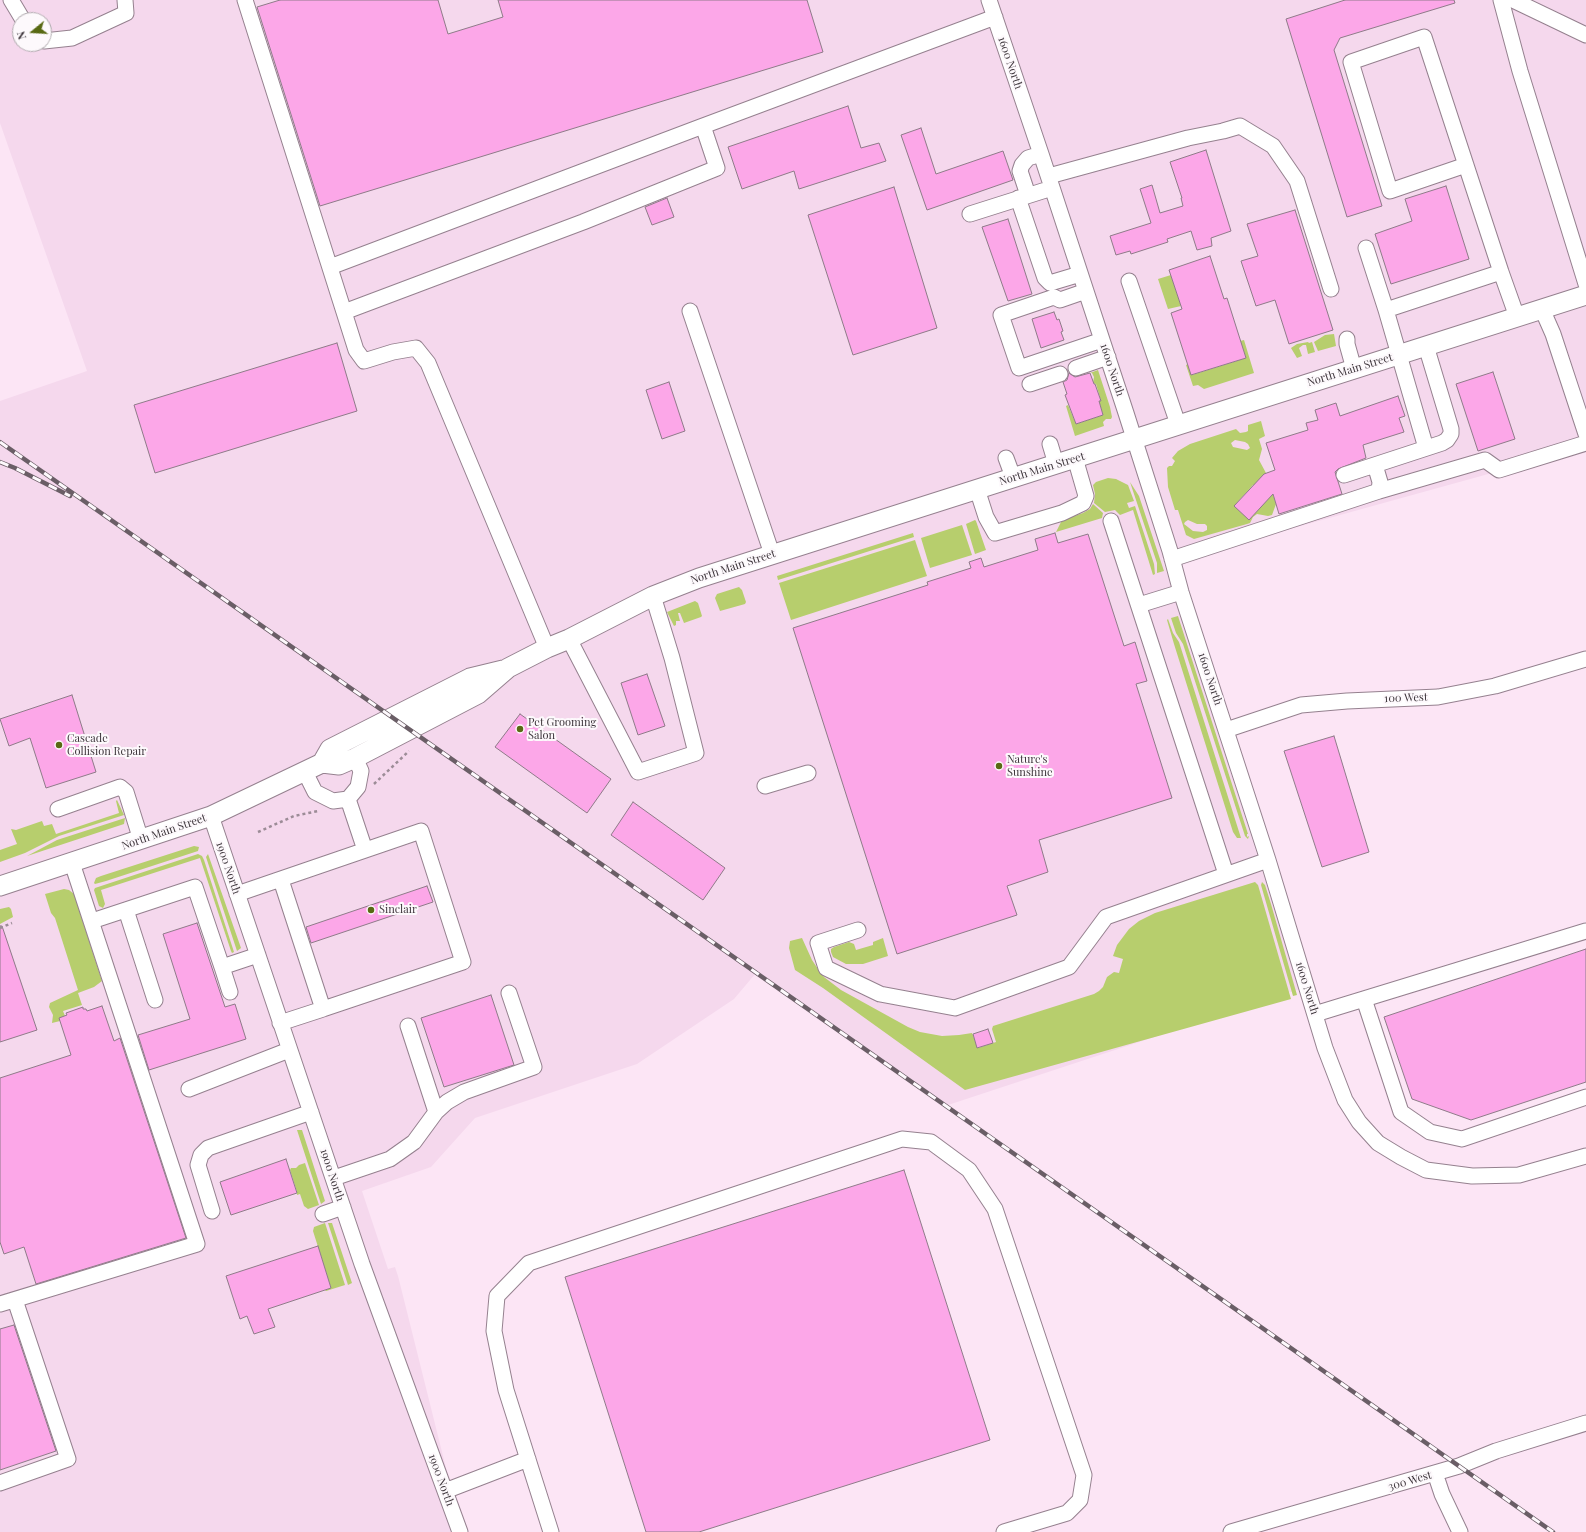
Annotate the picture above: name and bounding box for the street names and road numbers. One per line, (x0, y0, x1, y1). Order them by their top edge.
street label: 1600 North (995, 35, 1025, 91)
street label: 1600 North (1097, 342, 1127, 398)
street label: North Main Street (1306, 351, 1394, 389)
street label: North Main Street (998, 450, 1086, 488)
street label: North Main Street (689, 547, 777, 587)
street label: 1600 North (1195, 651, 1225, 707)
street label: 100 West (1384, 691, 1428, 705)
street label: North Main Street (120, 811, 208, 853)
street label: 1900 North (213, 840, 243, 896)
street label: 1600 North (1293, 960, 1321, 1016)
street label: 1900 North (317, 1147, 347, 1203)
street label: 1900 North (425, 1452, 457, 1508)
street label: 300 West (1387, 1469, 1433, 1493)

